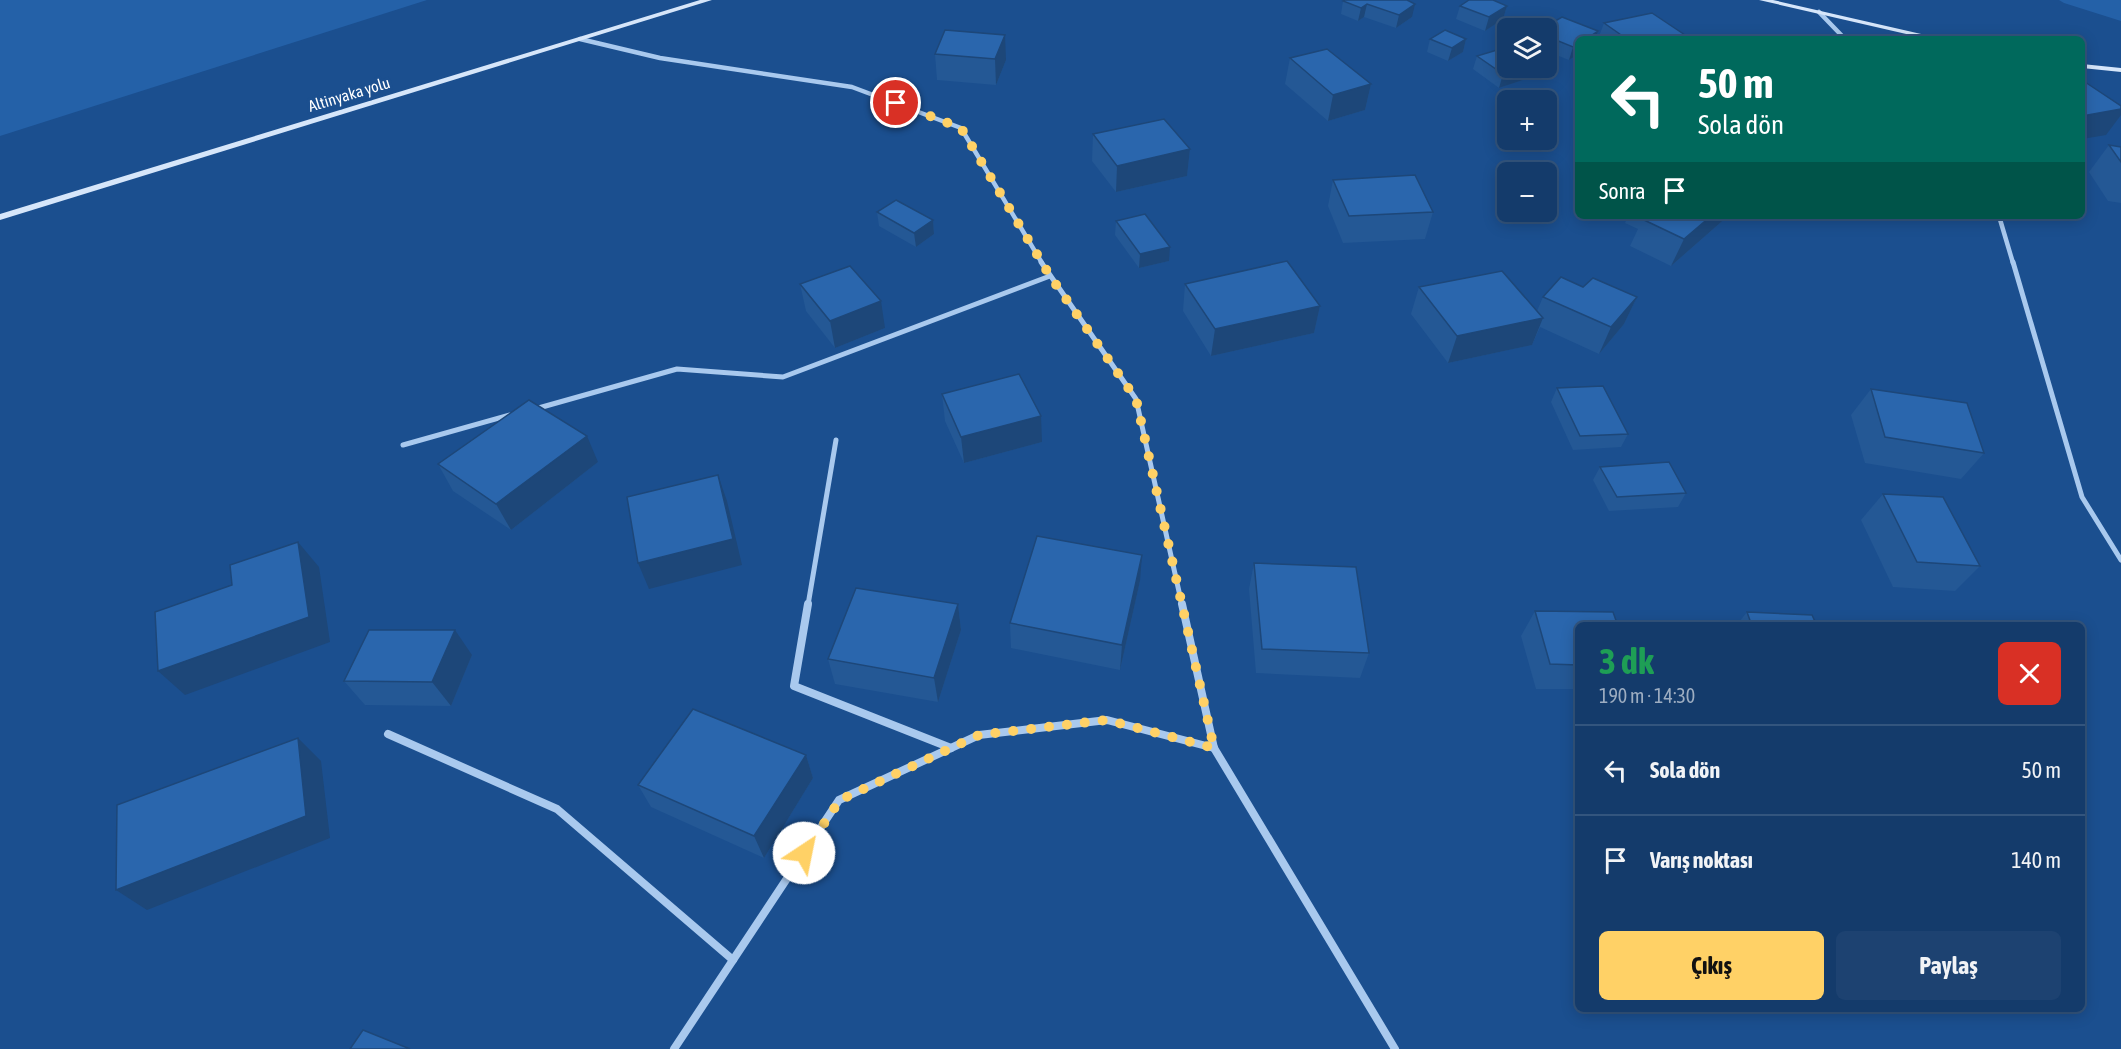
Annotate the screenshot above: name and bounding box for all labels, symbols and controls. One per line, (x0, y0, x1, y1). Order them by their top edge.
map controls (1497, 18, 1557, 222)
button: layers (1497, 18, 1557, 78)
text: 50 m (1698, 59, 1773, 107)
icon: left (1599, 60, 1677, 138)
street label: Altinyaka yolu (306, 73, 392, 116)
pin (870, 77, 921, 128)
icon: arrive (879, 86, 912, 119)
button: + (1497, 90, 1557, 150)
text: Sola dön (1698, 109, 1784, 140)
button: − (1497, 162, 1557, 222)
icon: arrive (1658, 174, 1691, 207)
text: Sonra (1599, 178, 1646, 204)
text: 3 dk (1599, 640, 1654, 682)
button: close (1998, 642, 2061, 705)
text: 190 m · 14:30 (1599, 684, 1695, 707)
icon: left (1599, 754, 1632, 787)
text: Sola dön (1650, 757, 1720, 783)
text: 50 m (2021, 757, 2061, 783)
position arrow (772, 821, 836, 885)
icon: arrive (1599, 844, 1632, 877)
text: Varış noktası (1650, 847, 1753, 873)
text: 140 m (2011, 847, 2061, 873)
button: Çıkış (1599, 931, 1824, 1000)
button: Paylaş (1836, 931, 2061, 1000)

